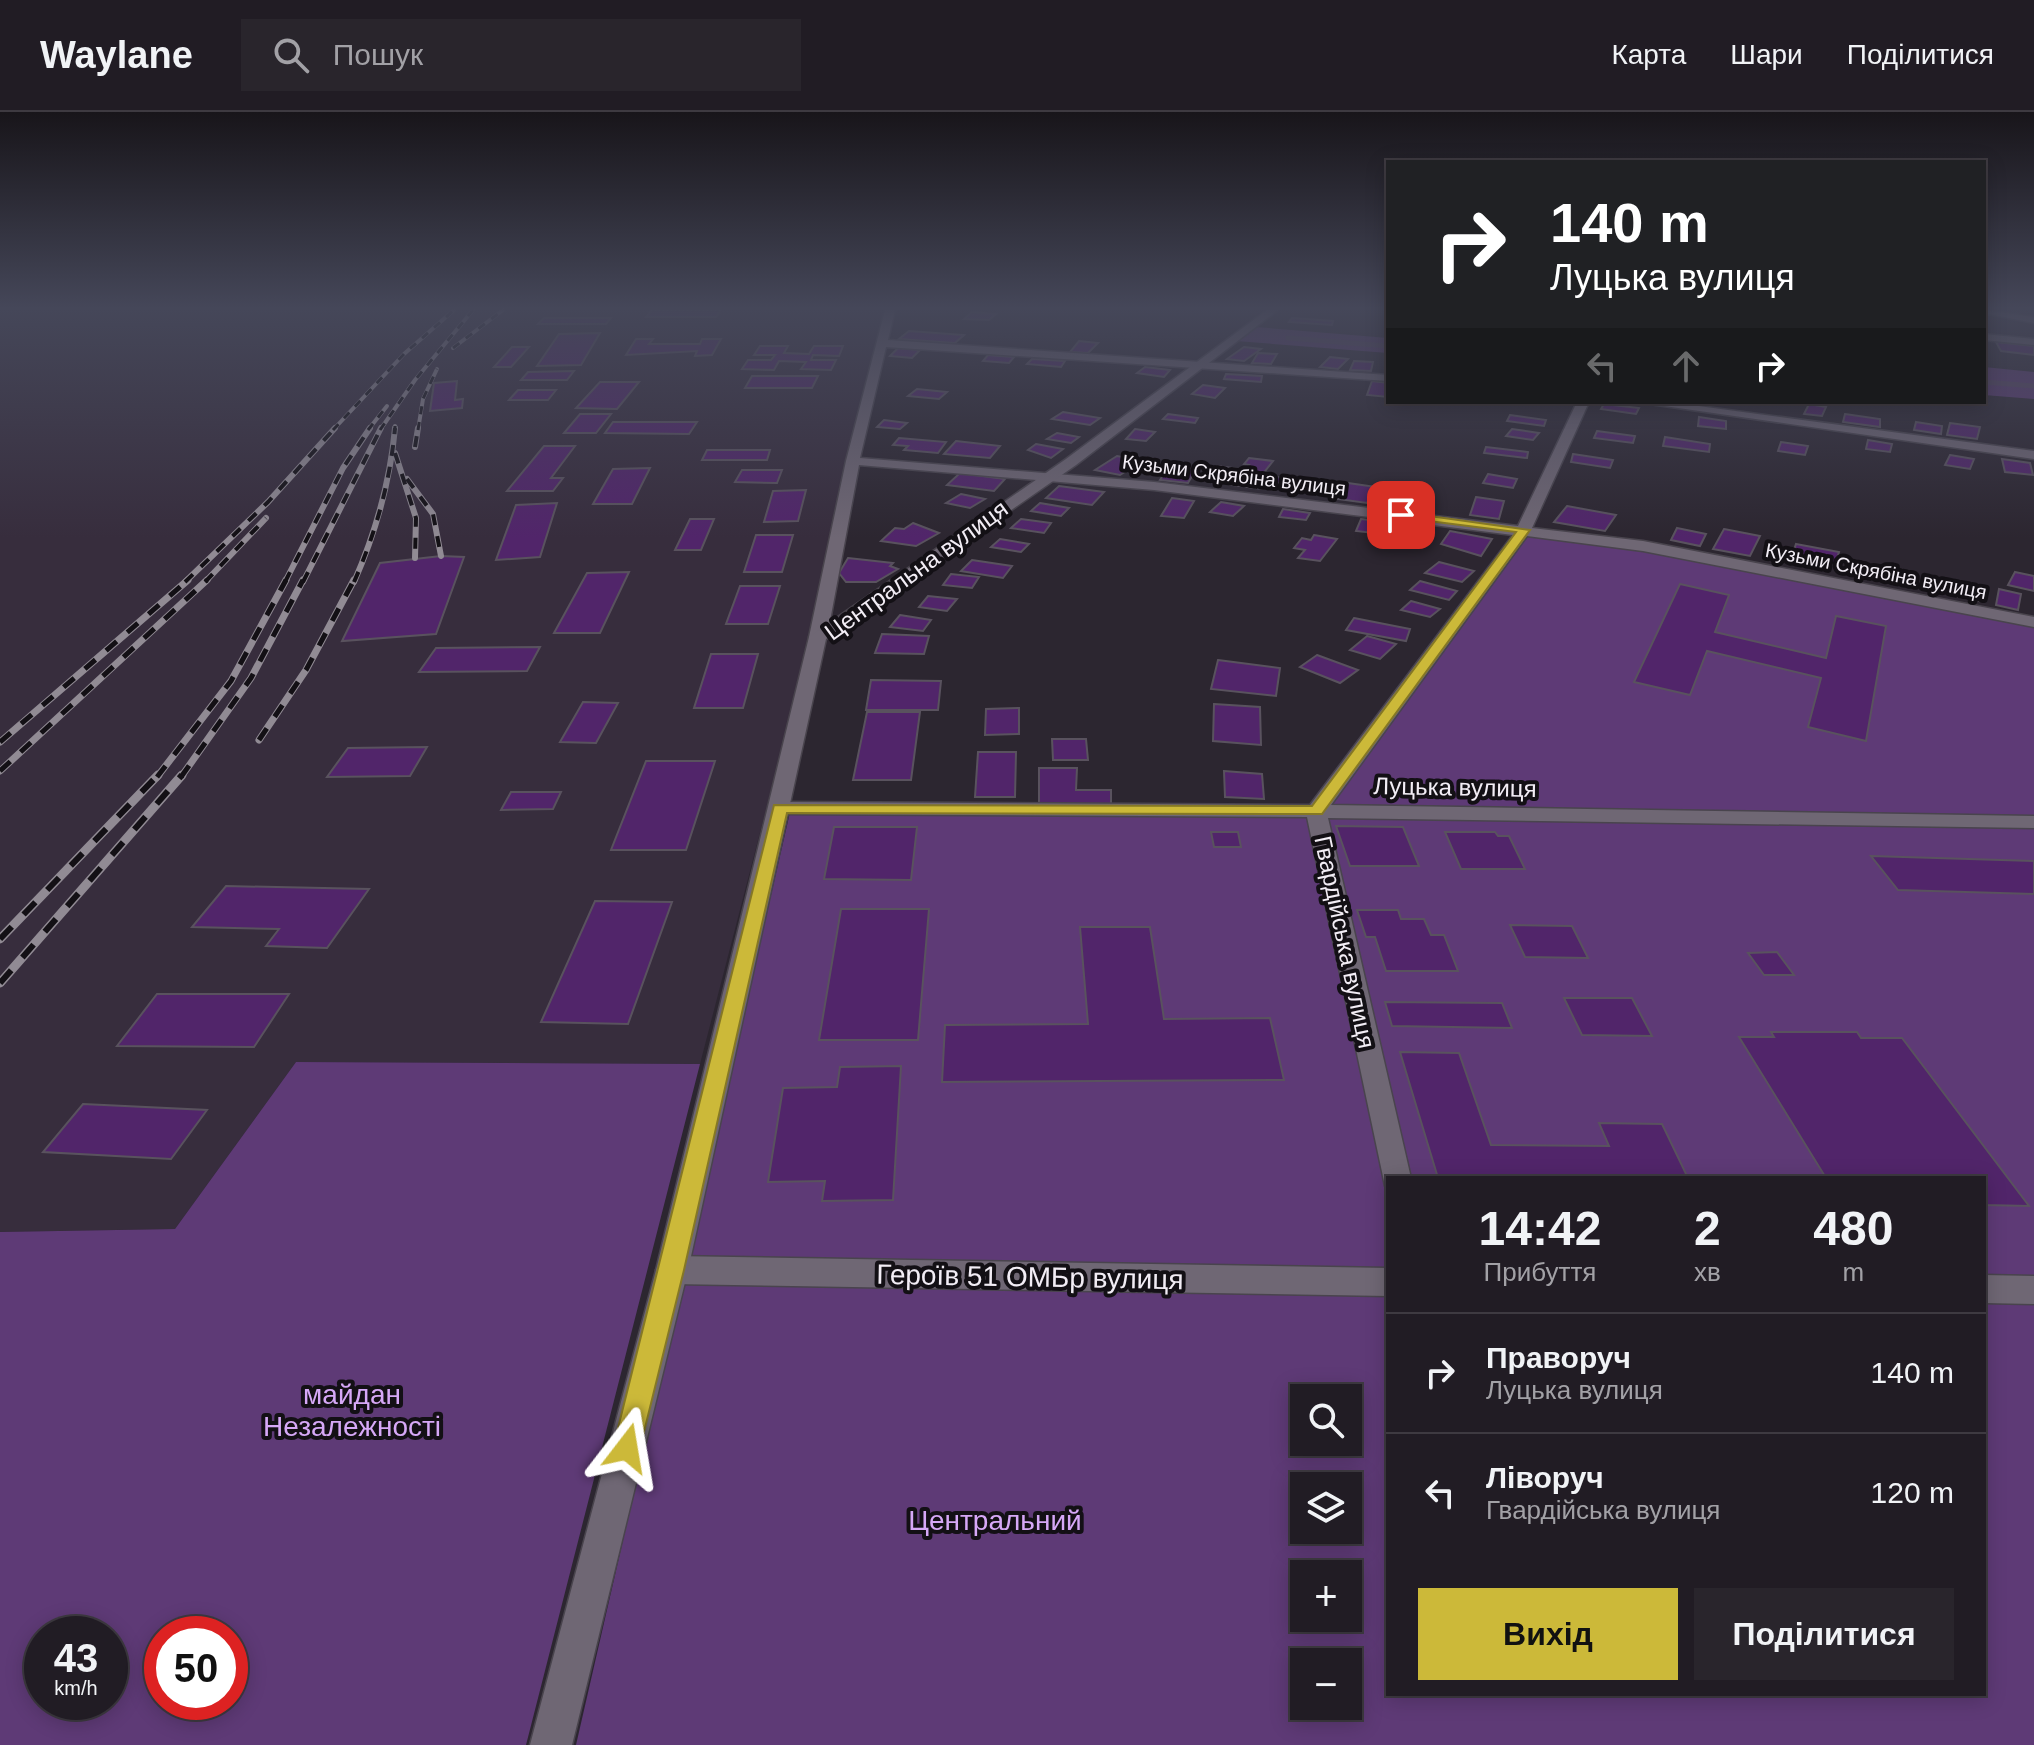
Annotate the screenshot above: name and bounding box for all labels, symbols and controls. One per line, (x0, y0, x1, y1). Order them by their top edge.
search box (241, 19, 801, 91)
icon: search (269, 33, 313, 77)
text: Waylane (40, 34, 193, 76)
text: Пошук (333, 38, 423, 71)
text: Карта (1611, 39, 1686, 70)
text: Шари (1730, 39, 1803, 70)
text: Поділитися (1847, 39, 1994, 70)
text: 140 m (1550, 191, 1709, 254)
icon: right (1418, 192, 1522, 296)
text: Луцька вулиця (1550, 257, 1795, 298)
icon: left (1580, 344, 1624, 388)
icon: ahead (1664, 344, 1708, 388)
icon: right (1748, 344, 1792, 388)
street label: Кузьми Скрябіна вулиця (1121, 450, 1347, 500)
pin (1367, 481, 1435, 549)
icon: arrive (1379, 493, 1423, 537)
street label: Центральна вулиця (819, 495, 1013, 645)
street label: Кузьми Скрябіна вулиця (1763, 539, 1989, 603)
street label: Луцька вулиця (1373, 772, 1537, 802)
street label: Гвардійська вулиця (1309, 833, 1381, 1051)
text: 14:42 (1479, 1202, 1601, 1255)
text: 2 (1694, 1202, 1721, 1255)
text: 480 (1813, 1202, 1893, 1255)
text: Прибуття (1484, 1257, 1596, 1287)
text: хв (1694, 1257, 1721, 1287)
text: m (1843, 1257, 1864, 1287)
street label: Героїв 51 ОМБр вулиця (876, 1259, 1184, 1295)
text: Праворуч (1486, 1341, 1631, 1374)
icon: right (1418, 1351, 1462, 1395)
text: 140 m (1871, 1356, 1954, 1389)
text: Луцька вулиця (1486, 1375, 1663, 1405)
park label: майдан Незалежності (263, 1379, 441, 1442)
map controls (1290, 1384, 1362, 1720)
button: search (1290, 1384, 1362, 1456)
position arrow (585, 1406, 669, 1490)
text: Ліворуч (1486, 1461, 1604, 1494)
icon: left (1418, 1471, 1462, 1515)
button: layers (1290, 1472, 1362, 1544)
text: 120 m (1871, 1476, 1954, 1509)
text: Гвардійська вулиця (1486, 1495, 1720, 1525)
park label: Центральний (908, 1505, 1082, 1536)
button: + (1290, 1560, 1362, 1632)
button: Вихід (1418, 1588, 1678, 1680)
button: Поділитися (1694, 1588, 1954, 1680)
speed limit sign: 50 (144, 1616, 248, 1720)
text: 43 (54, 1636, 98, 1680)
button: − (1290, 1648, 1362, 1720)
text: km/h (54, 1677, 98, 1699)

